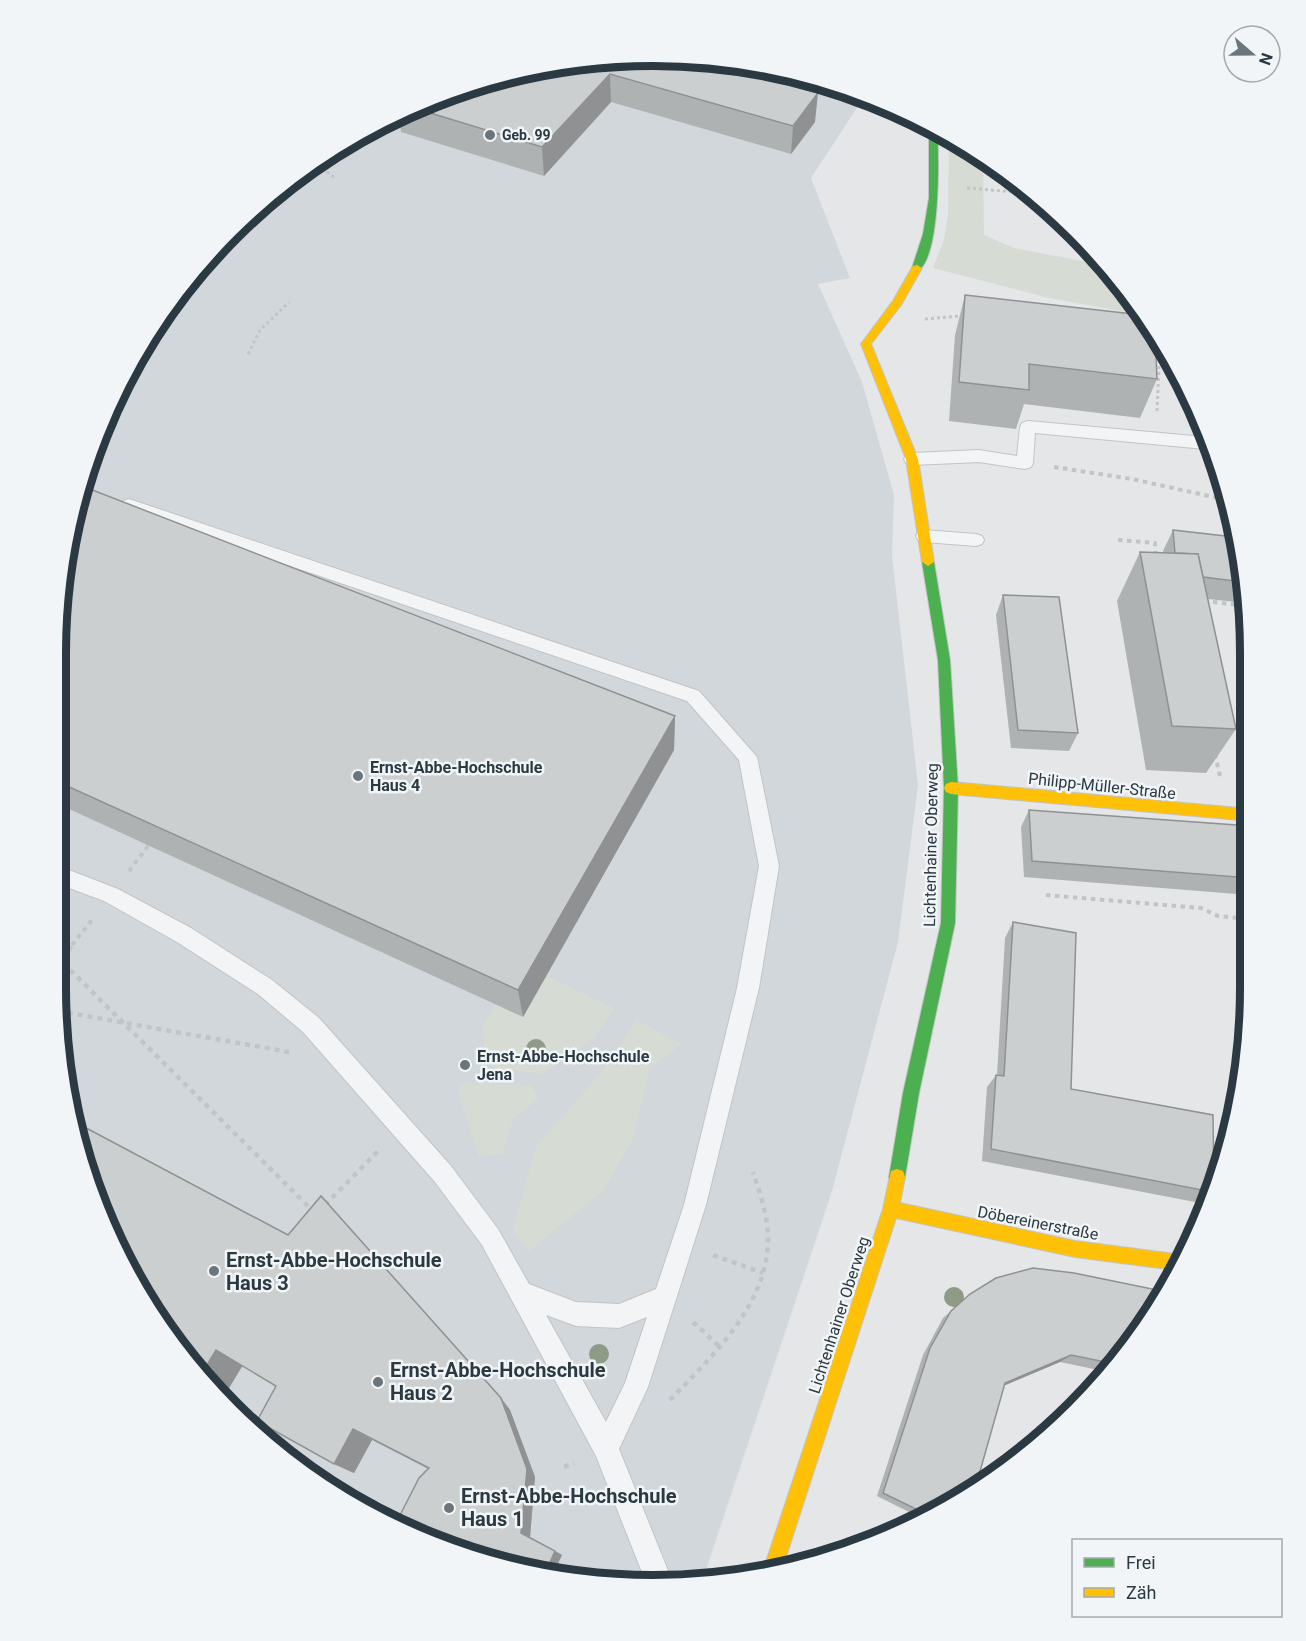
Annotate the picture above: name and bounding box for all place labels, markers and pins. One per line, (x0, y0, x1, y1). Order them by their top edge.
place label: Geb. 99 (502, 127, 551, 143)
marker: Geb. 99 (483, 128, 497, 142)
place label: Ernst-Abbe-Hochschule Haus 4 (370, 758, 543, 795)
marker: Ernst-Abbe-Hochschule Haus 4 (351, 769, 365, 783)
place label: Ernst-Abbe-Hochschule Jena (477, 1047, 650, 1084)
marker: Ernst-Abbe-Hochschule Jena (458, 1058, 472, 1072)
place label: Ernst-Abbe-Hochschule Haus 3 (226, 1248, 442, 1295)
marker: Ernst-Abbe-Hochschule Haus 3 (207, 1264, 221, 1278)
place label: Ernst-Abbe-Hochschule Haus 2 (390, 1358, 606, 1405)
marker: Ernst-Abbe-Hochschule Haus 2 (371, 1375, 385, 1389)
place label: Ernst-Abbe-Hochschule Haus 1 (461, 1484, 677, 1531)
marker: Ernst-Abbe-Hochschule Haus 1 (442, 1501, 456, 1515)

